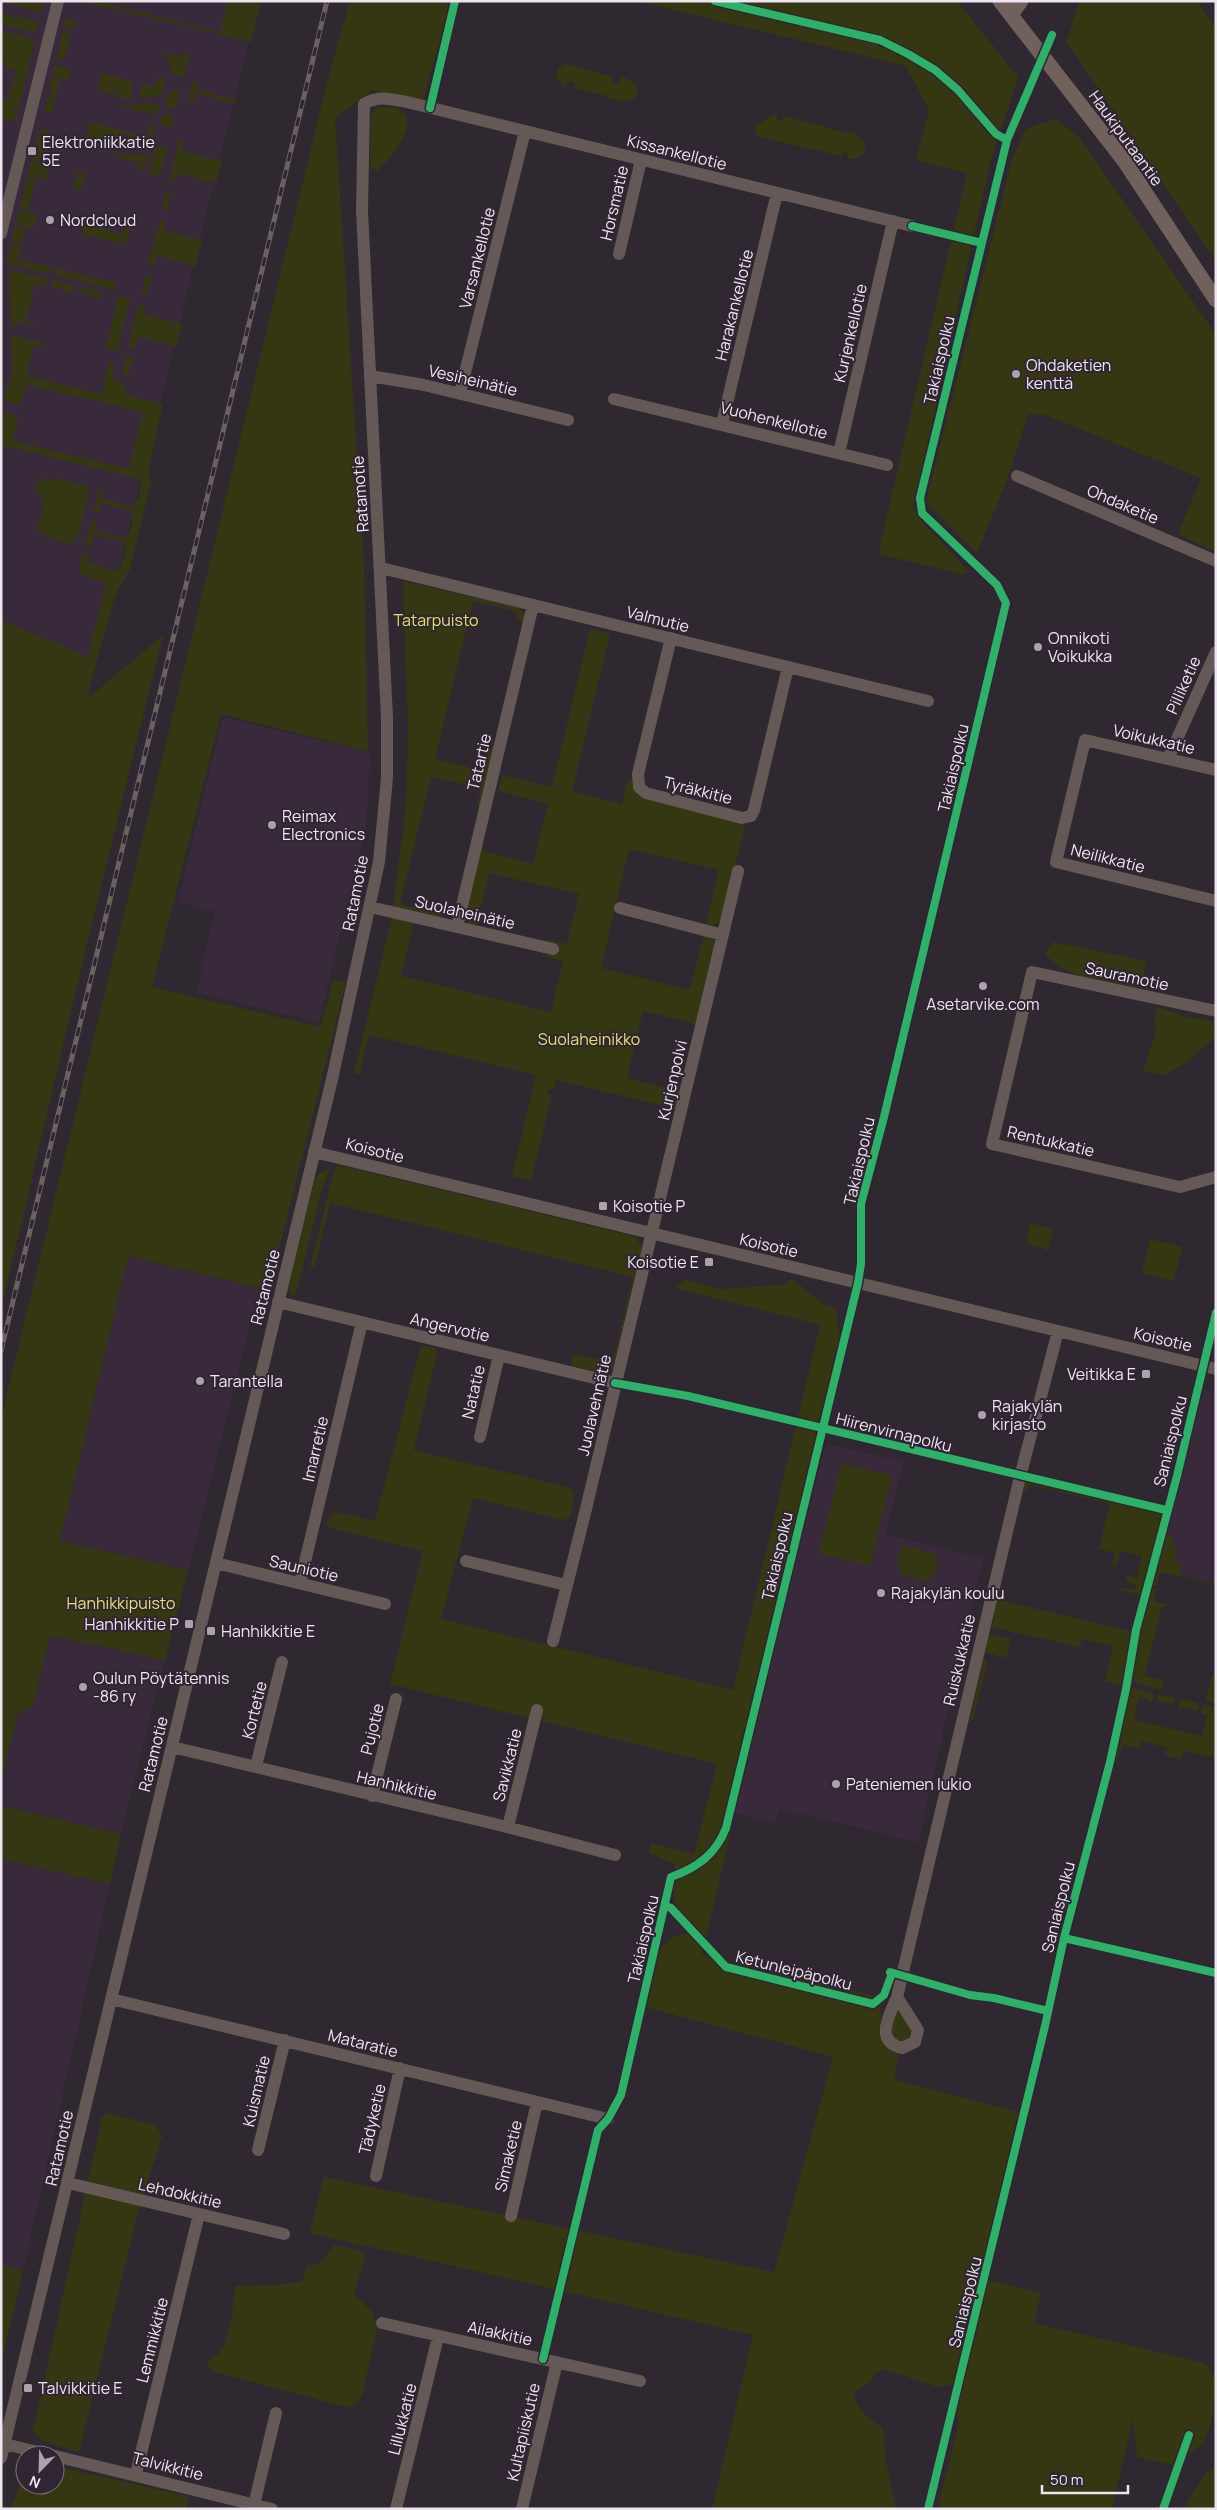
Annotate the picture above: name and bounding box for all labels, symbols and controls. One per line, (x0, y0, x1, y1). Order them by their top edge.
street label: Haukiputaantie (1084, 86, 1168, 190)
street label: Kissankellotie (625, 129, 729, 175)
place label: Elektroniikkatie 5E (42, 131, 155, 171)
marker: Elektroniikkatie 5E (26, 145, 38, 157)
street label: Horsmatie (595, 163, 633, 243)
street label: Varsankellotie (454, 205, 500, 311)
place label: Nordcloud (60, 209, 136, 231)
marker: Nordcloud (44, 214, 56, 226)
street label: Harakankellotie (710, 247, 758, 363)
street label: Kurjenkellotie (828, 282, 872, 384)
street label: Takiaispolku (918, 314, 960, 406)
place label: Ohdaketien kenttä (1026, 354, 1111, 394)
street label: Vesiheinätie (426, 359, 520, 401)
marker: Ohdaketien kenttä (1010, 368, 1022, 380)
street label: Vuohenkellotie (718, 396, 830, 444)
street label: Ratamotie (346, 455, 374, 533)
street label: Ohdaketie (1084, 479, 1162, 529)
street label: Valmutie (624, 601, 692, 637)
park label: Tatarpuisto (393, 609, 479, 631)
place label: Onnikoti Voikukka (1048, 627, 1112, 667)
marker: Onnikoti Voikukka (1032, 641, 1044, 653)
street label: Pilliketie (1160, 653, 1206, 717)
street label: Voikukkatie (1111, 719, 1197, 759)
street label: Takiaispolku (932, 722, 974, 814)
street label: Tatartie (462, 731, 496, 793)
street label: Tyräkkitie (661, 771, 735, 809)
place label: Reimax Electronics (282, 805, 365, 845)
marker: Reimax Electronics (266, 819, 278, 831)
street label: Neilikkatie (1069, 838, 1147, 878)
street label: Ratamotie (337, 853, 373, 933)
street label: Suolaheinätie (413, 890, 517, 934)
street label: Sauramotie (1083, 956, 1171, 996)
marker: Asetarvike.com (977, 980, 989, 992)
place label: Asetarvike.com (926, 993, 1040, 1015)
park label: Suolaheinikko (538, 1028, 640, 1050)
street label: Kurjenpolvi (652, 1038, 692, 1122)
street label: Takiaispolku (838, 1115, 880, 1207)
street label: Rentukkatie (1005, 1120, 1097, 1162)
street label: Koisotie (344, 1132, 406, 1168)
place label: Koisotie P (613, 1195, 686, 1217)
marker: Koisotie P (597, 1200, 609, 1212)
street label: Koisotie (738, 1228, 800, 1262)
street label: Ratamotie (245, 1247, 285, 1327)
place label: Koisotie E (627, 1251, 699, 1273)
marker: Koisotie E (703, 1256, 715, 1268)
street label: Angervotie (408, 1307, 492, 1347)
street label: Koisotie (1132, 1322, 1194, 1356)
street label: Juolavehnätie (572, 1352, 616, 1458)
street label: Natatie (456, 1363, 490, 1421)
place label: Veitikka E (1067, 1363, 1136, 1385)
marker: Veitikka E (1140, 1368, 1152, 1380)
place label: Tarantella (210, 1370, 283, 1392)
marker: Tarantella (194, 1375, 206, 1387)
street label: Saniaispolku (1148, 1393, 1192, 1489)
place label: Rajakylän kirjasto (992, 1395, 1062, 1435)
street label: Hiirenvirnapolku (834, 1407, 954, 1457)
marker: Rajakylän kirjasto (976, 1409, 988, 1421)
street label: Imarretie (297, 1414, 333, 1484)
street label: Takiaispolku (756, 1510, 798, 1602)
street label: Sauniotie (267, 1549, 341, 1587)
place label: Rajakylän koulu (891, 1582, 1005, 1604)
marker: Rajakylän koulu (875, 1587, 887, 1599)
park label: Hanhikkipuisto (67, 1592, 175, 1614)
street label: Ruiskukkatie (938, 1612, 980, 1708)
place label: Hanhikkitie P (84, 1613, 179, 1635)
marker: Hanhikkitie P (183, 1618, 195, 1630)
place label: Hanhikkitie E (221, 1620, 315, 1642)
marker: Hanhikkitie E (205, 1625, 217, 1637)
place label: Oulun Pöytätennis -86 ry (93, 1667, 230, 1707)
street label: Kortetie (236, 1679, 272, 1741)
marker: Oulun Pöytätennis -86 ry (77, 1681, 89, 1693)
street label: Pujotie (355, 1701, 389, 1757)
street label: Ratamotie (133, 1714, 173, 1794)
street label: Savikkatie (487, 1726, 527, 1804)
street label: Hanhikkitie (355, 1765, 439, 1805)
place label: Pateniemen lukio (846, 1773, 971, 1795)
marker: Pateniemen lukio (830, 1778, 842, 1790)
street label: Saniaispolku (1036, 1859, 1080, 1955)
street label: Takiaispolku (622, 1893, 664, 1985)
street label: Ketunleipäpolku (734, 1945, 854, 1995)
street label: Mataratie (326, 2024, 400, 2062)
street label: Kuismatie (237, 2053, 275, 2129)
street label: Tädyketie (353, 2082, 391, 2156)
street label: Ratamotie (40, 2108, 78, 2188)
street label: Simaketie (489, 2118, 527, 2194)
street label: Lehdokkitie (136, 2173, 224, 2213)
street label: Saniaispolku (943, 2254, 987, 2350)
street label: Lemmikkitie (131, 2295, 173, 2385)
street label: Ailakkitie (466, 2315, 534, 2351)
place label: Talvikkitie E (38, 2377, 122, 2399)
street label: Lillukkatie (382, 2381, 422, 2457)
street label: Kultapiiskutie (501, 2381, 545, 2483)
marker: Talvikkitie E (22, 2382, 34, 2394)
north arrow (15, 2445, 65, 2495)
street label: Talvikkitie (130, 2447, 206, 2485)
scale bar (1042, 2462, 1128, 2494)
text: 50 m (1050, 2469, 1084, 2490)
text: N (26, 2472, 43, 2493)

